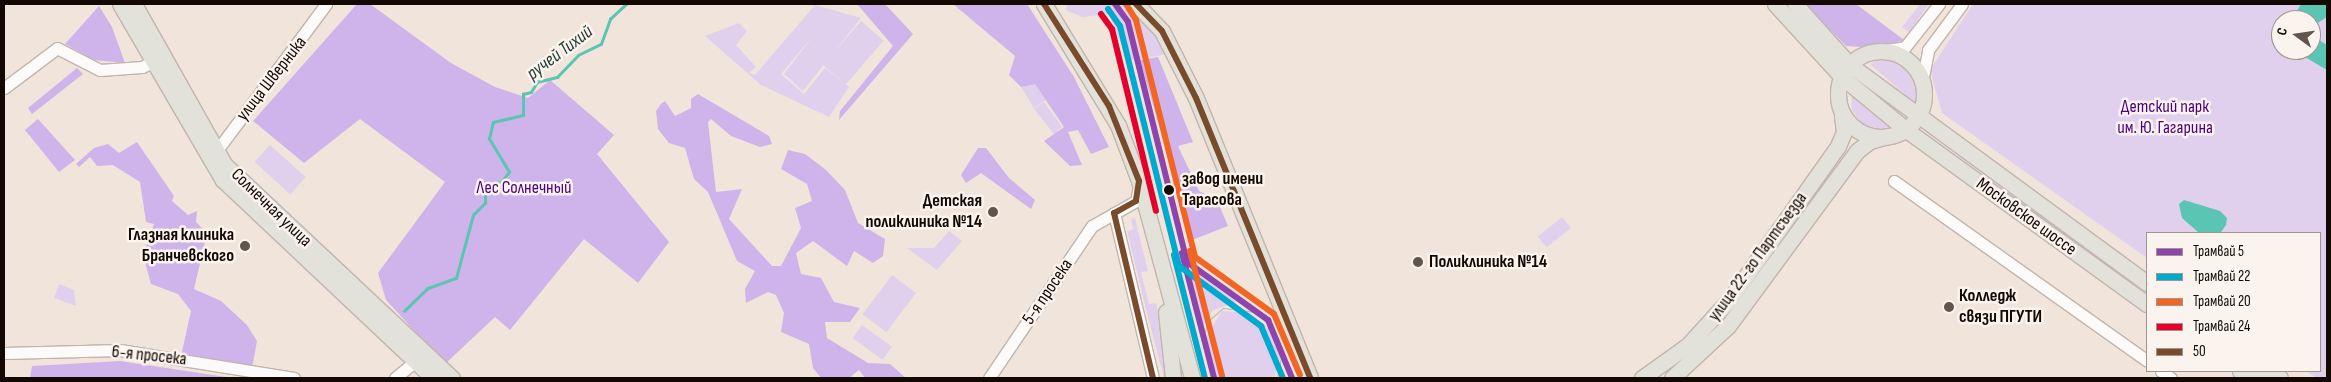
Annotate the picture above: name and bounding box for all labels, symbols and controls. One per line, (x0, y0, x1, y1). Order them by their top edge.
north arrow (2271, 10, 2321, 60)
water label: ручей Тихий (522, 21, 598, 85)
text: С (2273, 26, 2291, 37)
street label: улица Шверника (232, 32, 312, 126)
park label: Детский парк им. Ю. Гагарина (2117, 97, 2213, 140)
street label: Солнечная улица (226, 164, 316, 252)
place label: завод имени Тарасова (1182, 169, 1263, 212)
street label: Московское шоссе (1972, 173, 2080, 261)
park label: Лес Солнечный (477, 177, 571, 199)
marker: завод имени Тарасова (1160, 181, 1178, 199)
street label: улица 22-го Партсъезда (1704, 188, 1812, 326)
place label: Детская поликлиника №14 (866, 191, 982, 233)
marker: Детская поликлиника №14 (986, 205, 1000, 219)
place label: Глазная клиника Бранчевского (128, 225, 234, 268)
legend (2146, 232, 2321, 372)
marker: Глазная клиника Бранчевского (238, 239, 252, 253)
text: Трамвай 5 (2193, 242, 2244, 261)
place label: Поликлиника №14 (1429, 251, 1547, 273)
street label: 5-я просека (1018, 255, 1078, 329)
marker: Поликлиника №14 (1411, 255, 1425, 269)
text: Трамвай 22 (2193, 267, 2250, 286)
place label: Колледж связи ПГУТИ (1959, 286, 2042, 328)
text: Трамвай 20 (2193, 292, 2251, 311)
marker: Колледж связи ПГУТИ (1943, 301, 1955, 313)
text: Трамвай 24 (2193, 317, 2250, 336)
street label: 6-я просека (111, 341, 187, 371)
text: 50 (2193, 342, 2206, 361)

